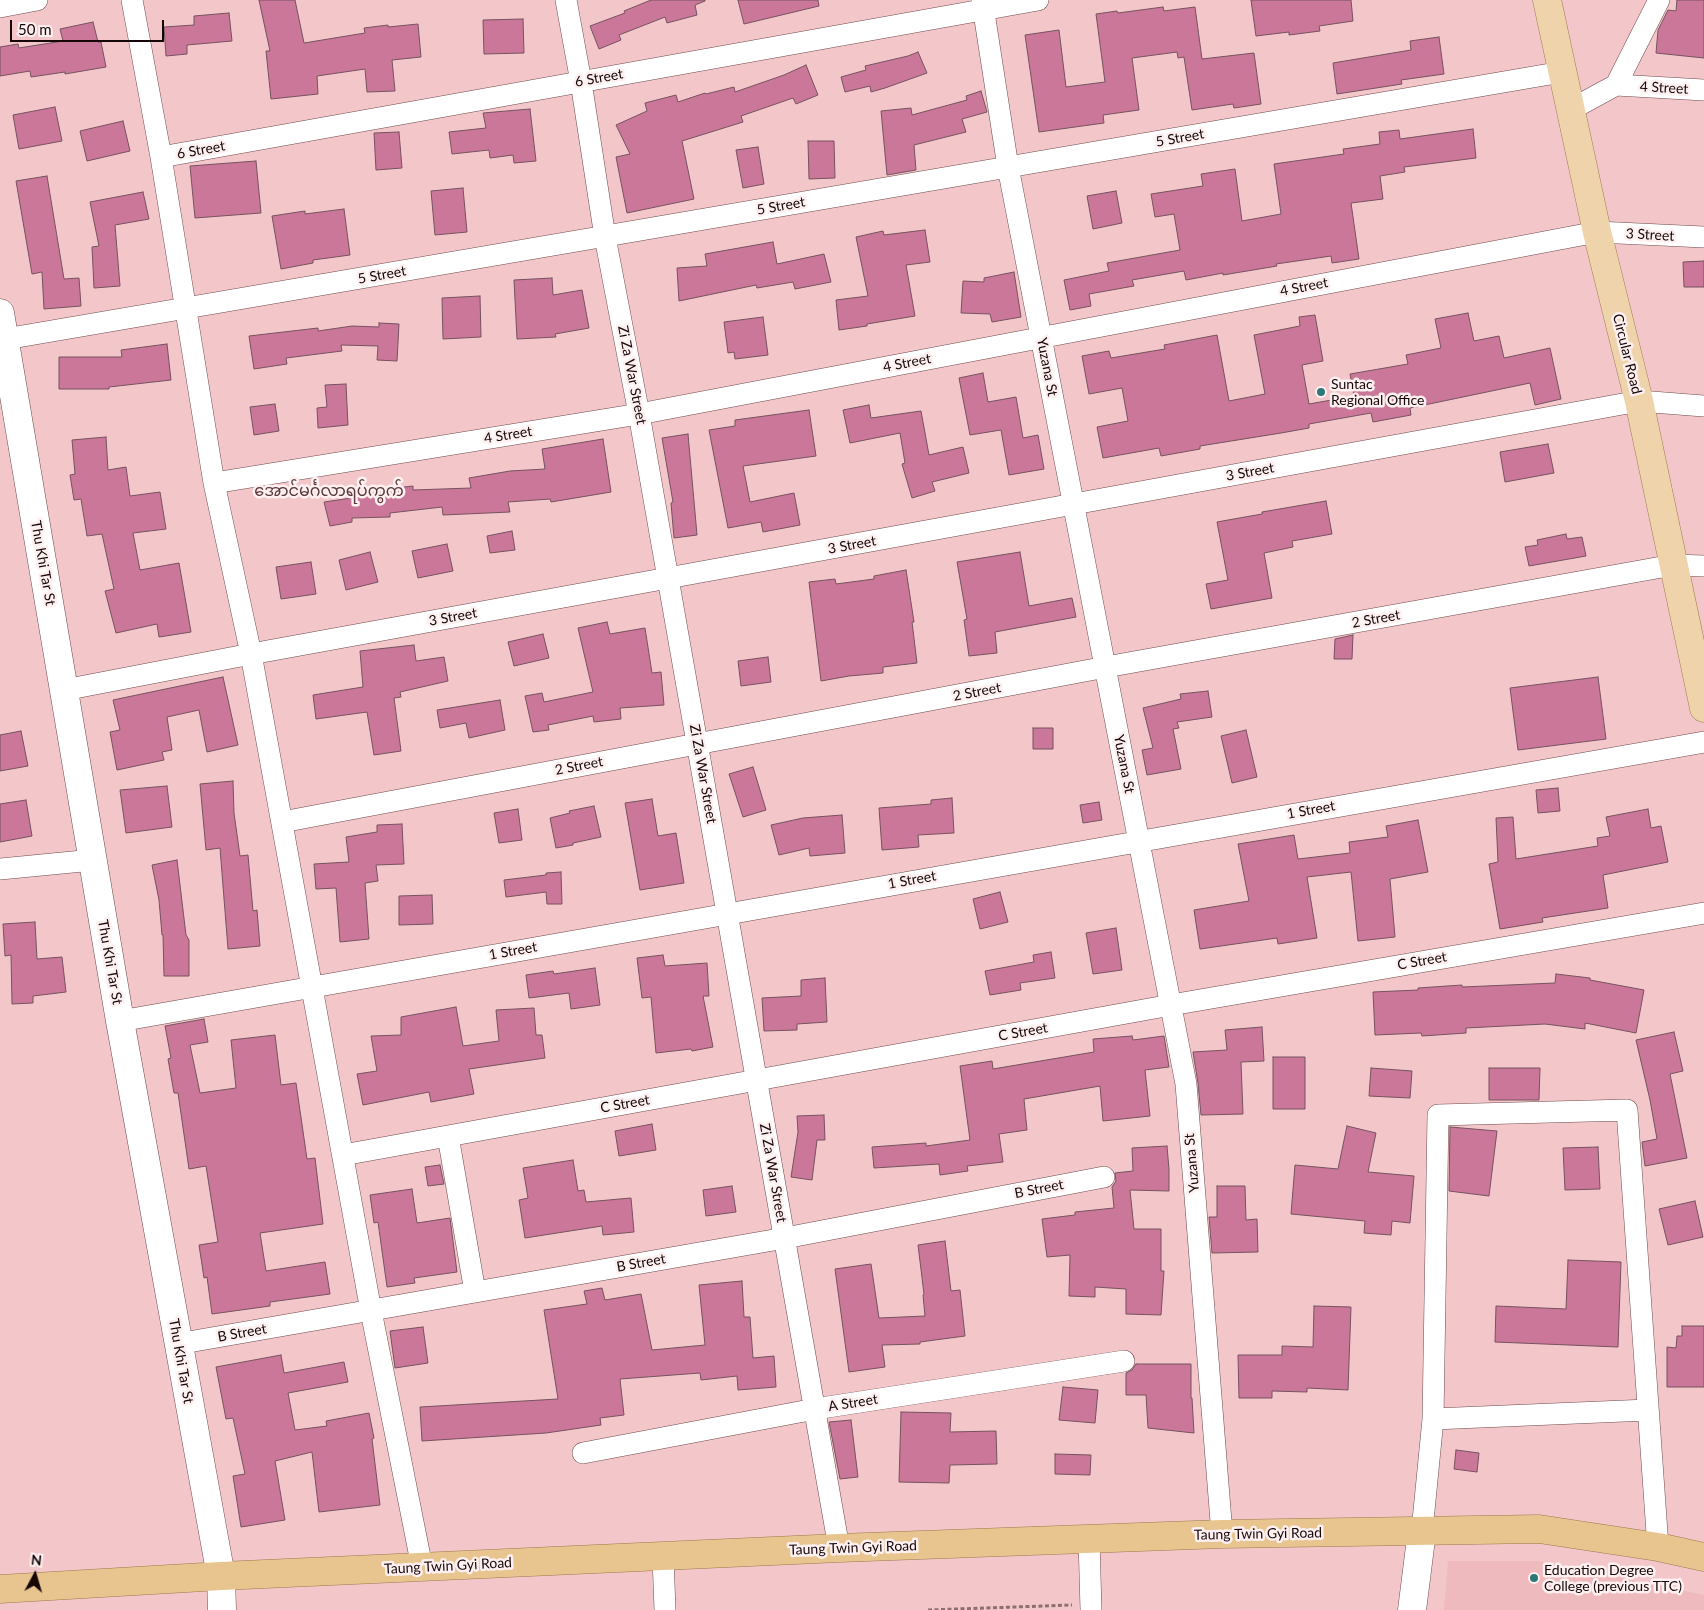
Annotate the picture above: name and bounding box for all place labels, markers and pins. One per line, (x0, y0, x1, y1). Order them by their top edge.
place label: Suntac Regional Office (1331, 376, 1424, 408)
marker: Suntac Regional Office (1315, 386, 1327, 398)
place label: Education Degree College (previous TTC) (1544, 1562, 1682, 1594)
marker: Education Degree College (previous TTC) (1528, 1572, 1540, 1584)

